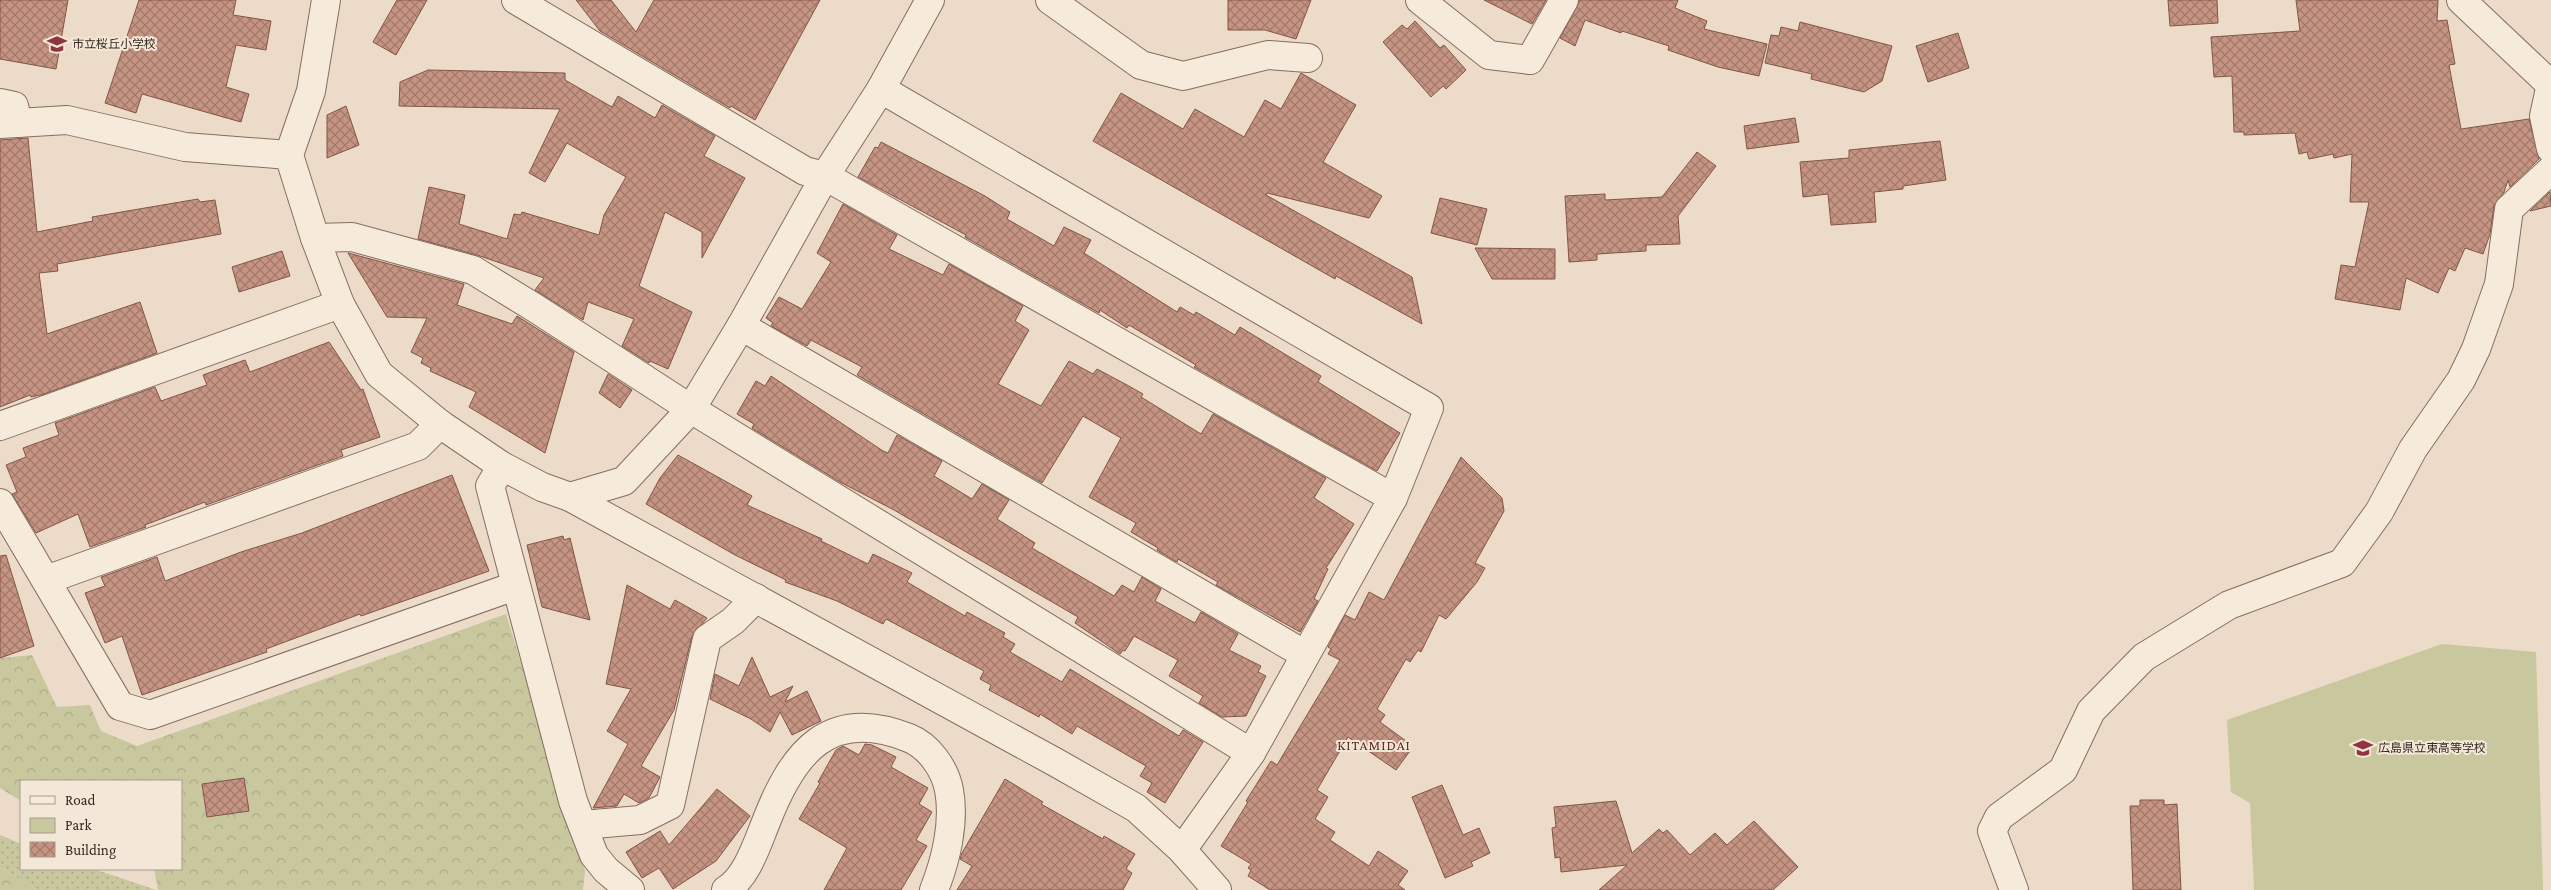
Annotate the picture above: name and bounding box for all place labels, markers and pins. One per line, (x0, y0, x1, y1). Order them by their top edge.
school or university icon: 市立桜丘小学校 (46, 33, 68, 55)
place label: 市立桜丘小学校 (72, 37, 156, 51)
school or university icon: 広島県立東高等学校 (2352, 737, 2374, 759)
place label: 広島県立東高等学校 (2378, 741, 2486, 755)

